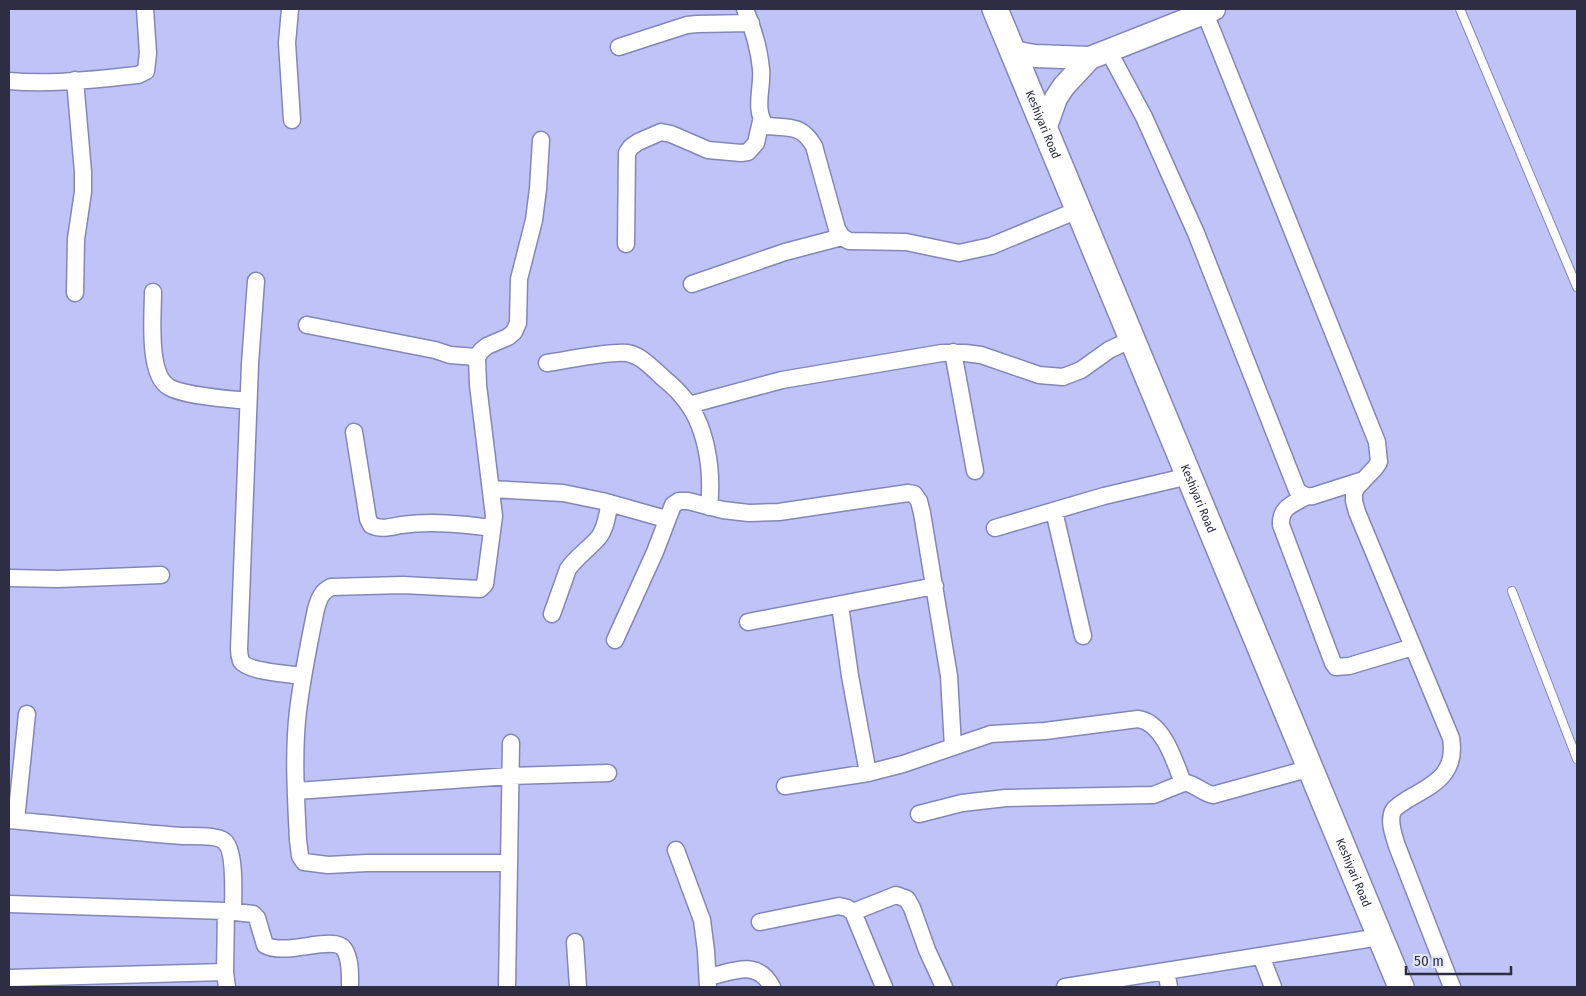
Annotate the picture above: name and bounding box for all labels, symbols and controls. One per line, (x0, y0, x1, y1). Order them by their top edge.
street label: Keshiyari Road (1023, 88, 1063, 161)
street label: Keshiyari Road (1178, 462, 1219, 535)
street label: Keshiyari Road (1333, 836, 1374, 909)
scale bar (1406, 944, 1511, 976)
text: 50 m (1414, 952, 1444, 970)

